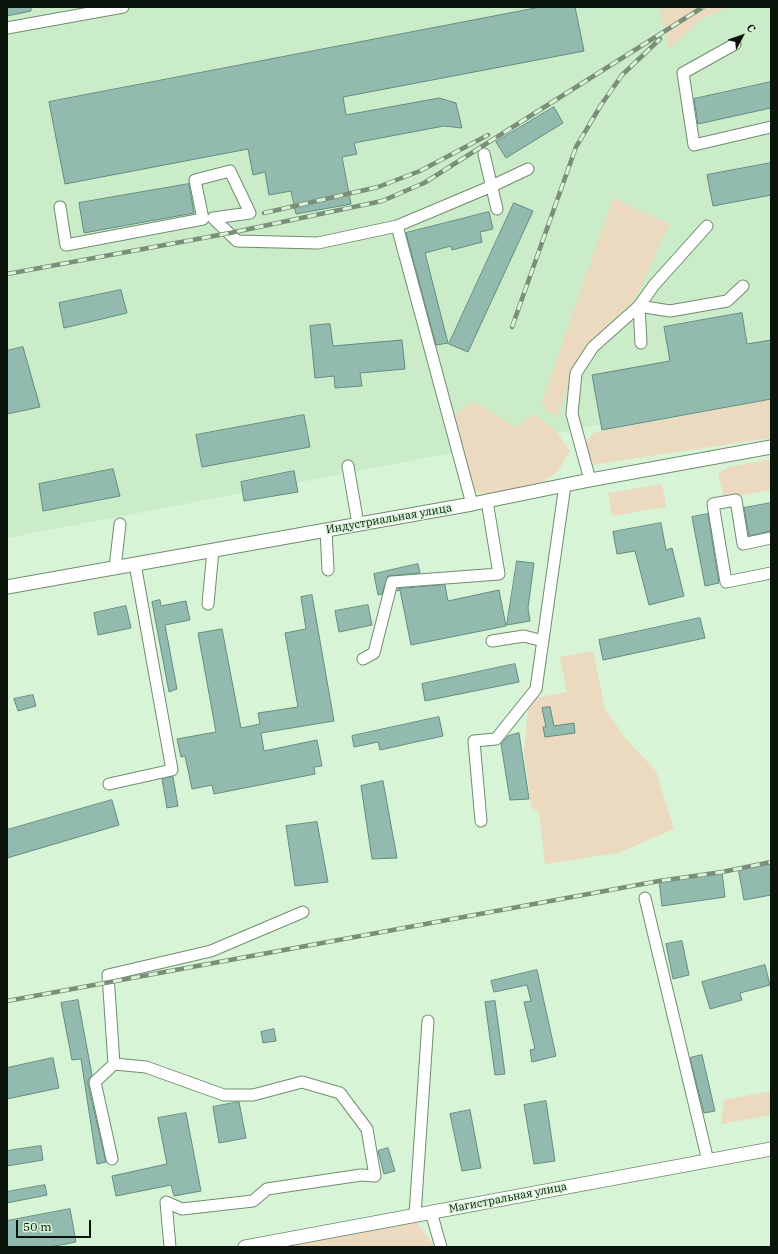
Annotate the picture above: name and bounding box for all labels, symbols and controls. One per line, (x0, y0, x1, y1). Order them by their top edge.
north arrow (722, 16, 762, 56)
text: С (743, 21, 759, 35)
street label: Индустриальная улица (325, 501, 453, 537)
street label: Магистральная улица (448, 1180, 568, 1216)
scale bar (18, 1212, 93, 1238)
text: 50 m (23, 1219, 52, 1234)

